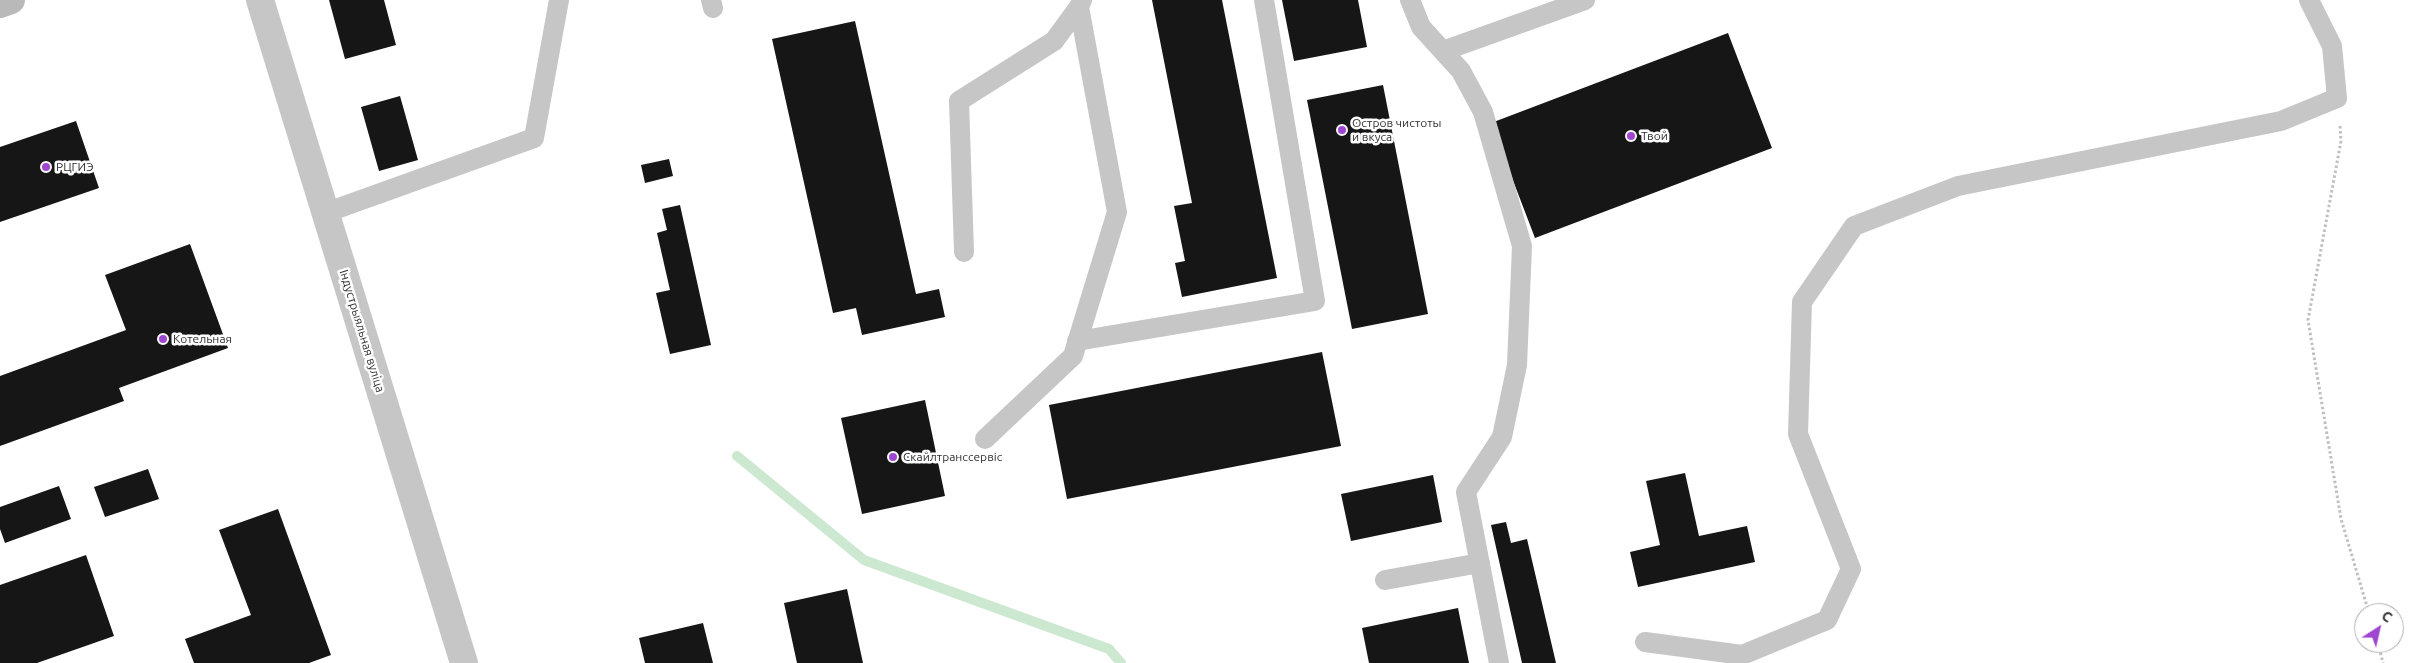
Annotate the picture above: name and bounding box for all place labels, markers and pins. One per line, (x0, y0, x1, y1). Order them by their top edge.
place label: Остров чистоты и вкуса (1352, 116, 1442, 144)
marker: Остров чистоты и вкуса (1336, 124, 1348, 136)
place label: Твой (1641, 129, 1668, 143)
marker: Твой (1625, 130, 1637, 142)
place label: РЦГИЭ (56, 160, 93, 174)
marker: РЦГИЭ (40, 161, 52, 173)
place label: Котельная (173, 332, 232, 346)
marker: Котельная (157, 333, 169, 345)
place label: Скайлтранссервіс (903, 450, 1002, 464)
marker: Скайлтранссервіс (887, 451, 899, 463)

